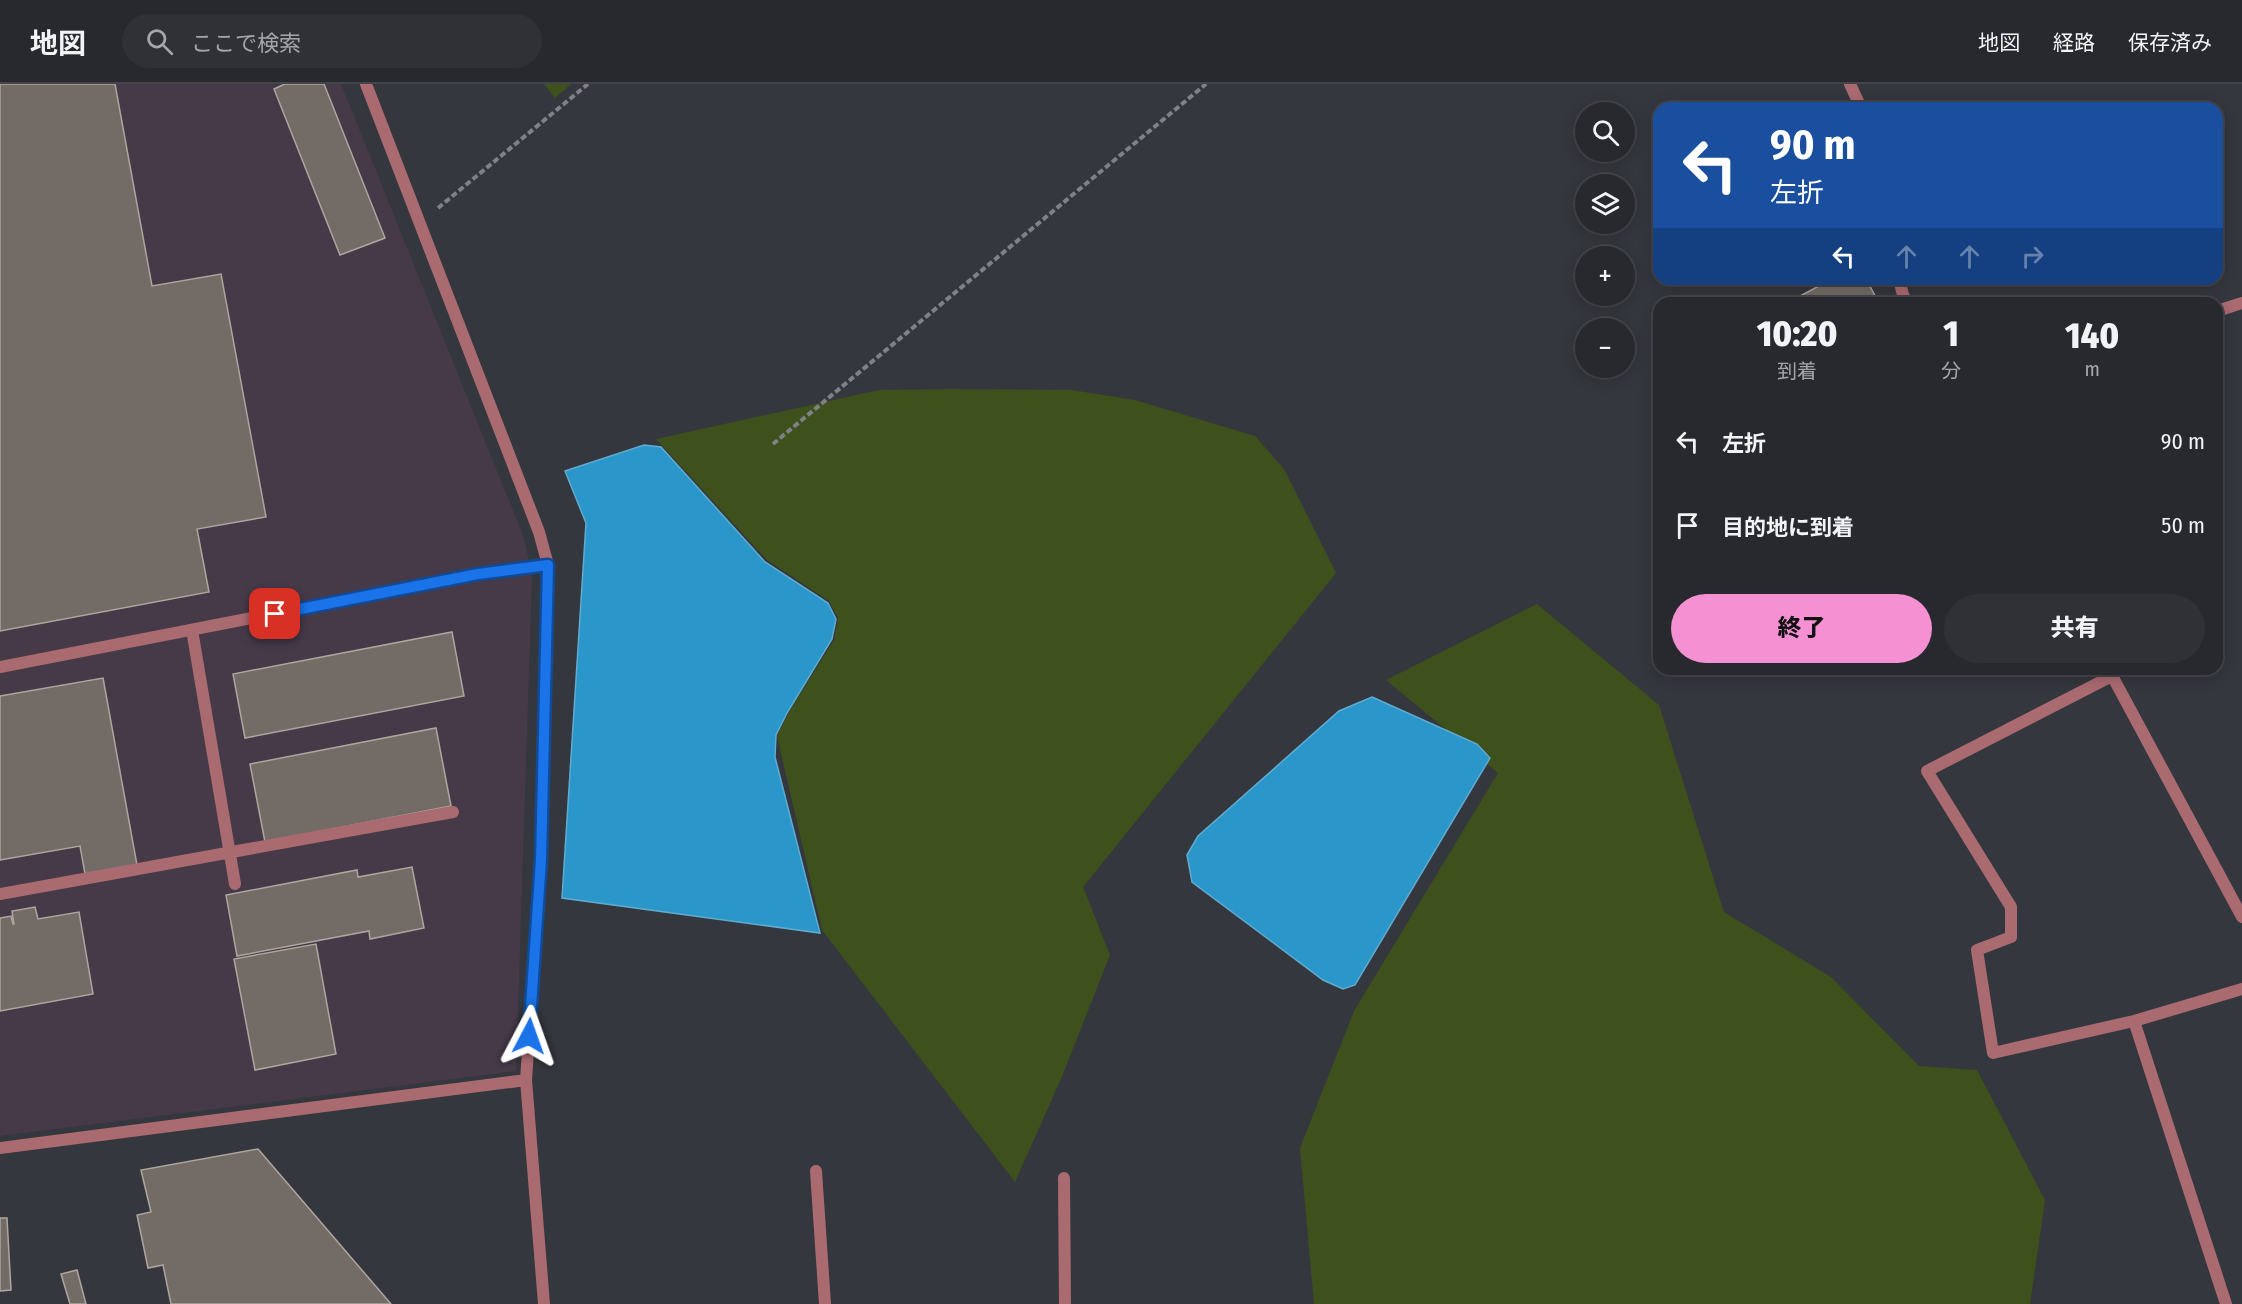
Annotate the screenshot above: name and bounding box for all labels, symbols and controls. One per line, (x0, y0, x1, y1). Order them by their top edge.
search box (122, 14, 542, 68)
icon: search (143, 25, 176, 58)
text: 地図 (30, 27, 86, 60)
text: ここで検索 (191, 30, 301, 57)
text: 地図 (1978, 30, 2020, 56)
text: 経路 (2053, 30, 2095, 56)
text: 保存済み (2128, 30, 2212, 56)
map controls (1575, 102, 1635, 378)
button: search (1575, 102, 1635, 162)
text: 90 m (1770, 120, 1855, 170)
icon: left (1671, 126, 1749, 204)
button: layers (1575, 174, 1635, 234)
text: 左折 (1770, 177, 1824, 209)
icon: left (1827, 240, 1860, 273)
icon: ahead (1890, 240, 1923, 273)
icon: ahead (1953, 240, 1986, 273)
icon: right (2016, 240, 2049, 273)
button: + (1575, 246, 1635, 306)
text: 10:20 (1757, 312, 1837, 356)
text: 1 (1943, 312, 1959, 356)
text: 140 (2065, 314, 2119, 358)
button: − (1575, 318, 1635, 378)
text: m (2084, 357, 2100, 381)
text: 到着 (1777, 359, 1817, 383)
text: 分 (1941, 359, 1961, 383)
icon: left (1671, 425, 1704, 458)
text: 90 m (2161, 428, 2205, 455)
text: 左折 (1722, 430, 1766, 457)
icon: arrive (1671, 509, 1704, 542)
text: 50 m (2161, 512, 2205, 539)
text: 目的地に到着 (1722, 514, 1854, 541)
pin (249, 588, 300, 639)
button: 終了 (1671, 594, 1932, 663)
button: 共有 (1944, 594, 2205, 663)
icon: arrive (258, 597, 291, 630)
position arrow (497, 1004, 561, 1068)

